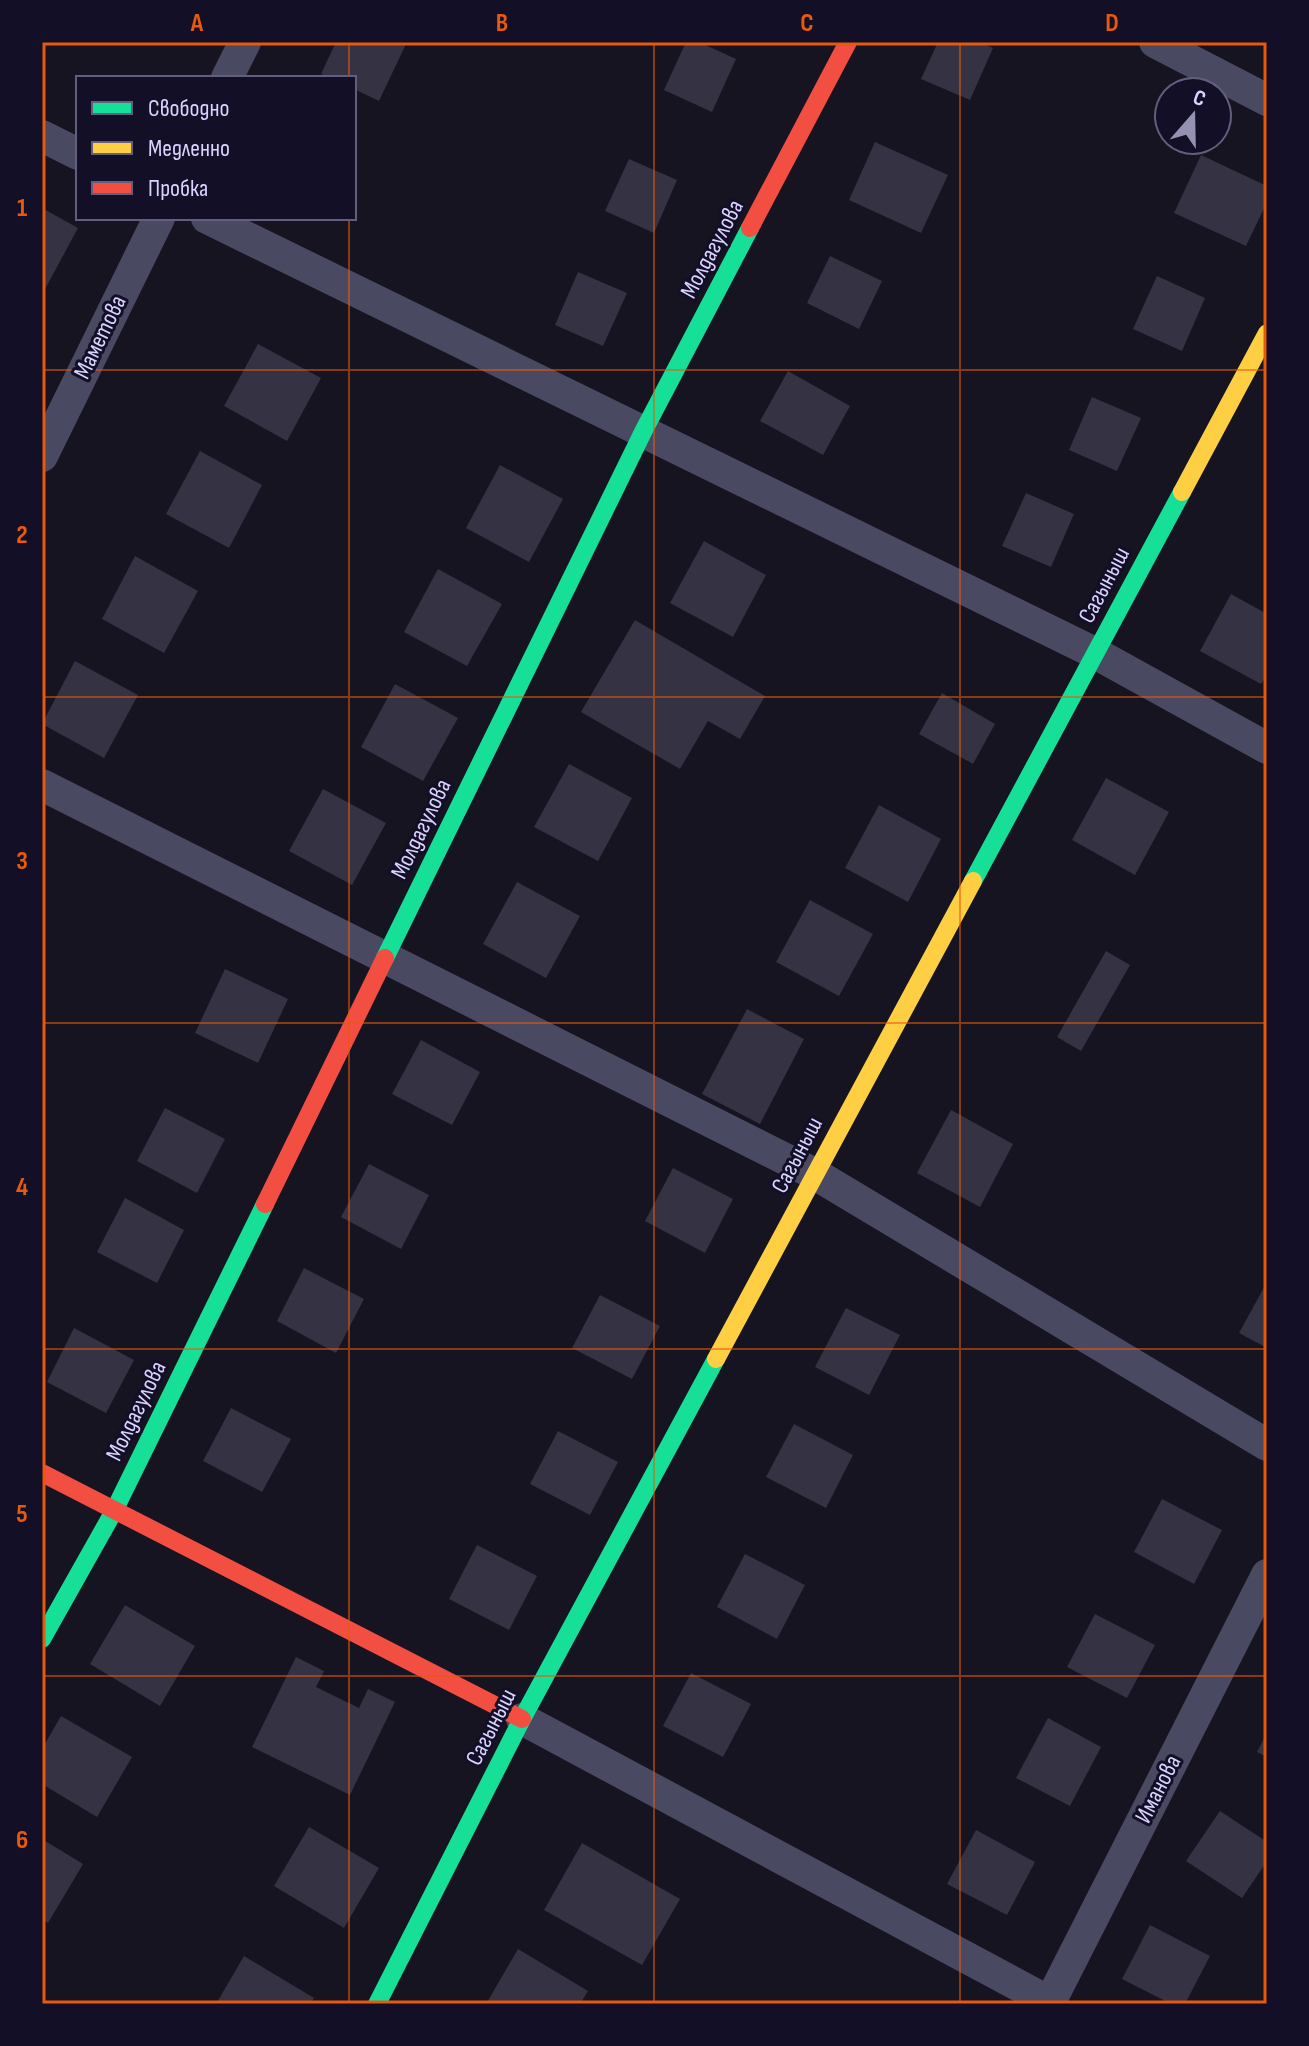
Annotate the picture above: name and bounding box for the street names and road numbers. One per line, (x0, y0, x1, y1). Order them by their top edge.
street label: Молдагулова (674, 195, 750, 303)
street label: Маметова (67, 290, 133, 384)
street label: Сагыныш (1072, 542, 1136, 628)
street label: Молдагулова (384, 774, 458, 884)
street label: Сагыныш (765, 1112, 829, 1198)
street label: Молдагулова (99, 1356, 173, 1466)
street label: Сагыныш (459, 1684, 523, 1770)
street label: Иманова (1129, 1750, 1187, 1828)

